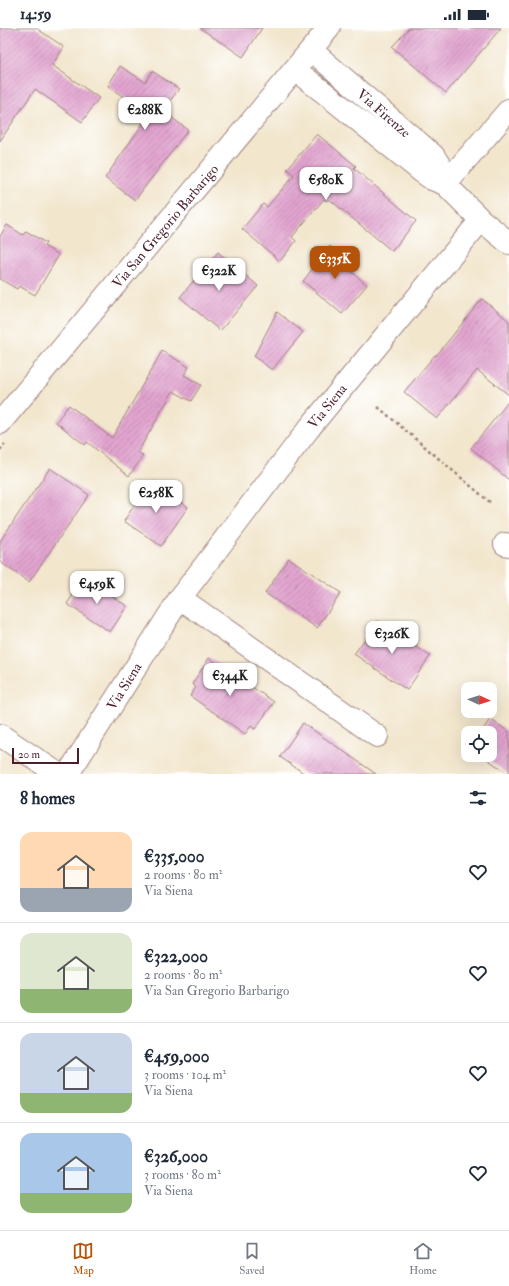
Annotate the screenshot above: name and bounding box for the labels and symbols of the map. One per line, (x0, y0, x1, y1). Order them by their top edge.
street label: Via Firenze (353, 85, 414, 141)
pin: €288K (117, 97, 173, 131)
street label: Via San Gregorio Barbarigo (109, 161, 222, 292)
pin: €580K (298, 167, 354, 201)
pin: €335K (307, 246, 363, 280)
pin: €322K (191, 258, 247, 292)
street label: Via Siena (304, 380, 351, 432)
pin: €258K (128, 480, 184, 514)
pin: €459K (69, 571, 125, 605)
pin: €326K (364, 621, 420, 655)
street label: Via Siena (103, 659, 146, 713)
pin: €344K (202, 663, 258, 697)
north arrow (461, 682, 497, 718)
scale bar (12, 746, 79, 765)

